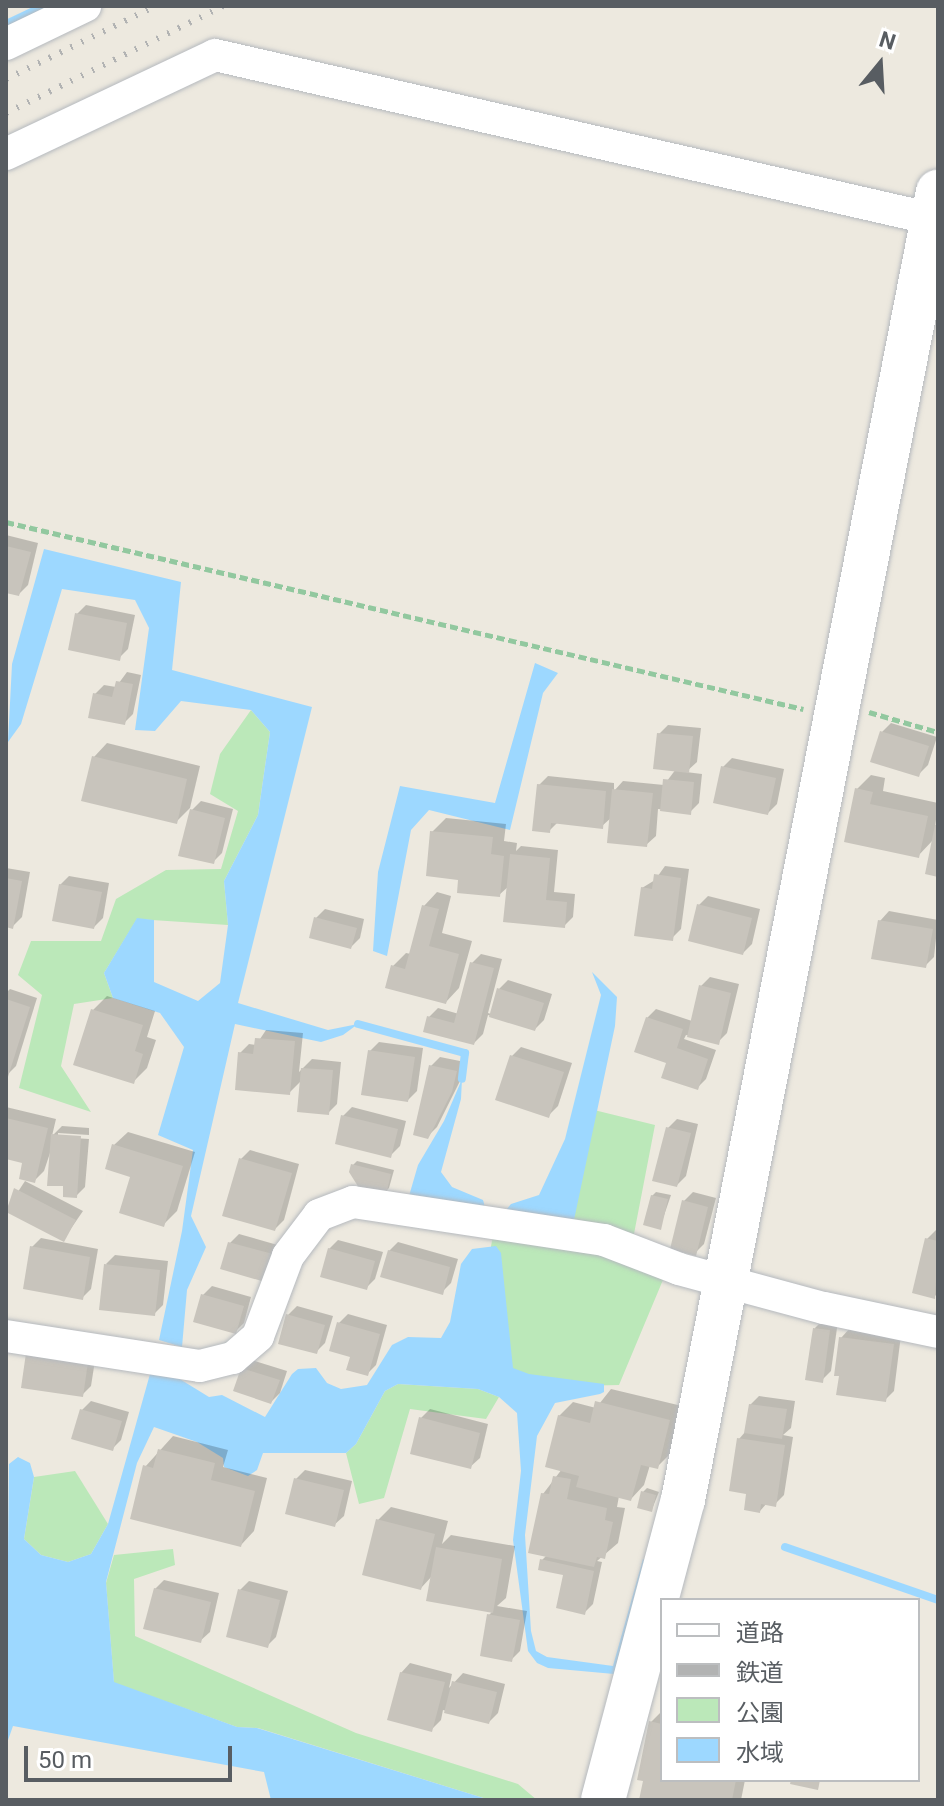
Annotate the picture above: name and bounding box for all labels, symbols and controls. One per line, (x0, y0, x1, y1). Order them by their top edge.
north arrow (840, 24, 920, 104)
text: N (876, 26, 899, 55)
legend (660, 1598, 920, 1782)
text: 道路 (736, 1619, 784, 1647)
text: 鉄道 (736, 1659, 784, 1687)
text: 公園 (736, 1699, 784, 1727)
scale bar (28, 1730, 236, 1780)
text: 水域 (736, 1739, 784, 1767)
text: 50 m (38, 1746, 92, 1774)

